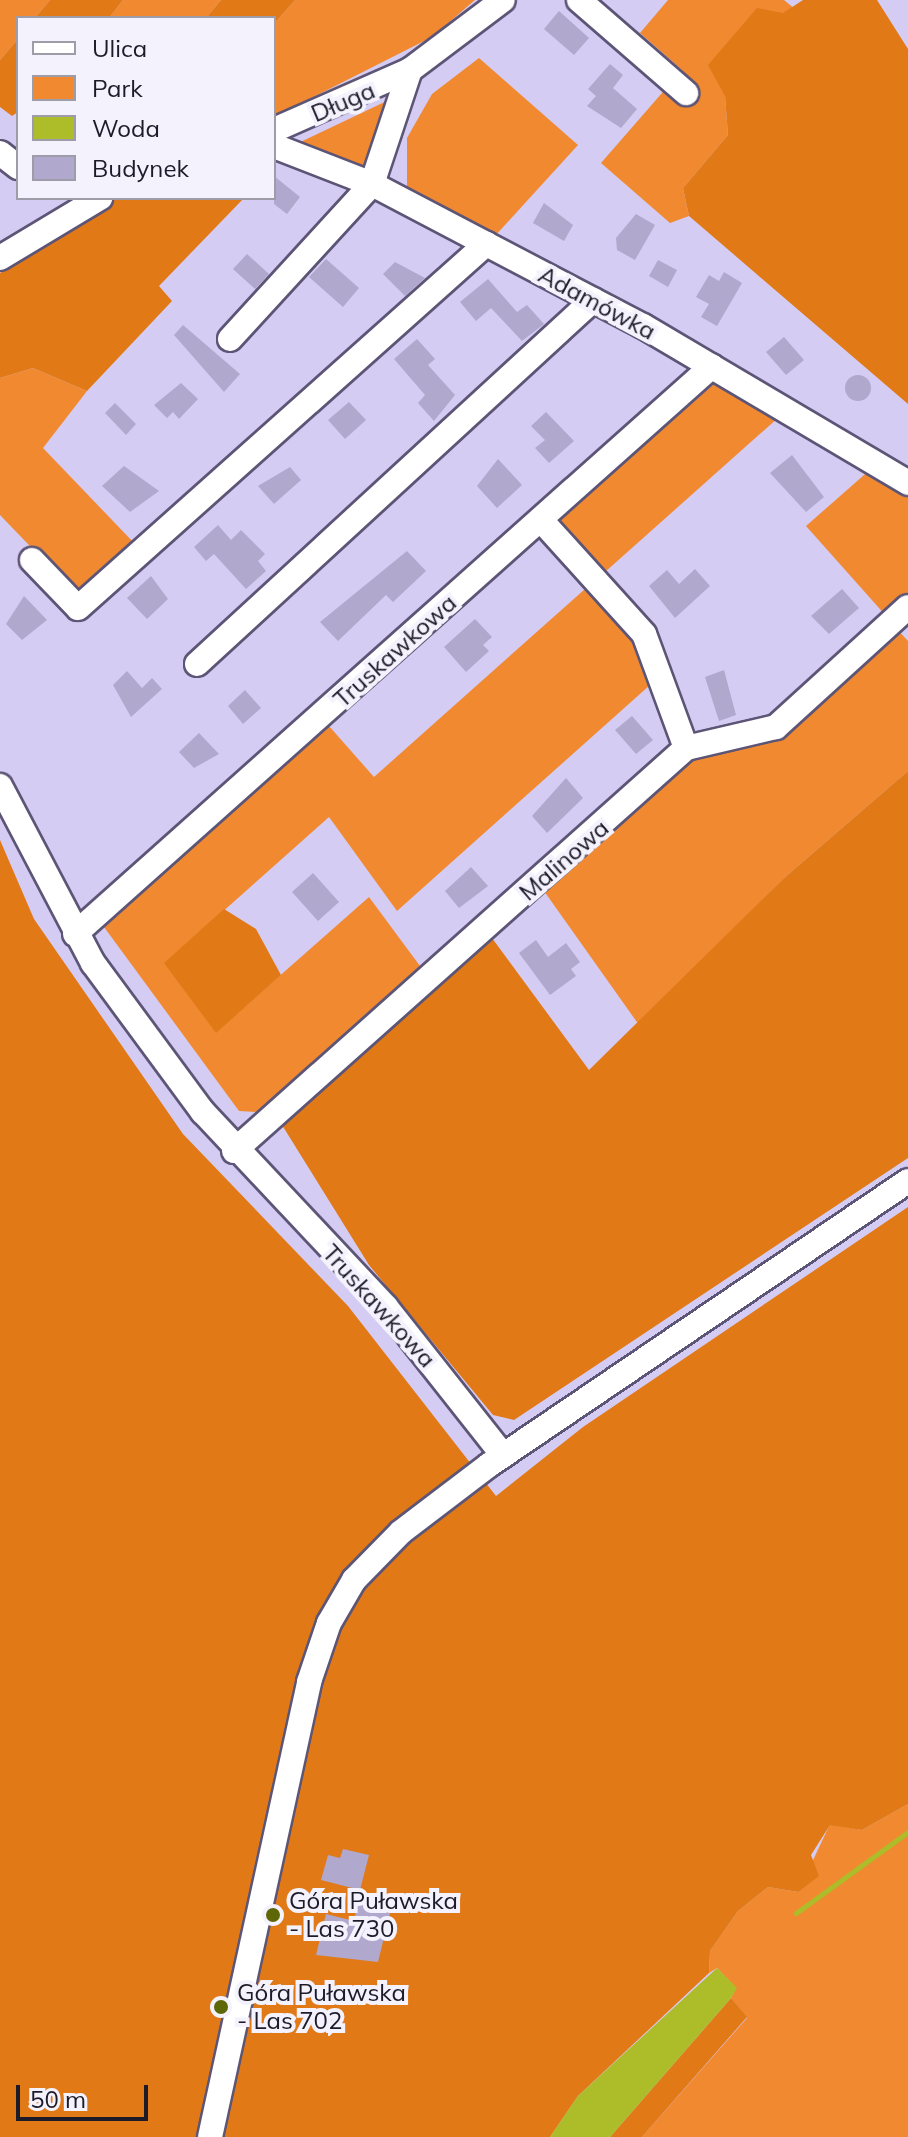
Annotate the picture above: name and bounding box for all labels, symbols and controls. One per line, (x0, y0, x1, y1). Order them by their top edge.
legend (16, 16, 276, 200)
text: Ulica (92, 33, 147, 63)
text: Park (92, 73, 143, 103)
street label: Długa (307, 76, 379, 128)
text: Woda (92, 113, 160, 143)
text: Budynek (92, 153, 189, 183)
street label: Adamówka (534, 260, 660, 346)
street label: Truskawkowa (328, 588, 462, 714)
street label: Malinowa (513, 813, 615, 907)
street label: Truskawkowa (316, 1239, 442, 1373)
place label: Góra Puławska - Las 730 (289, 1887, 458, 1943)
marker: Góra Puławska - Las 730 (264, 1906, 282, 1924)
place label: Góra Puławska - Las 702 (237, 1979, 406, 2035)
marker: Góra Puławska - Las 702 (212, 1998, 230, 2016)
scale bar (20, 2069, 152, 2119)
text: 50 m (30, 2084, 86, 2114)

